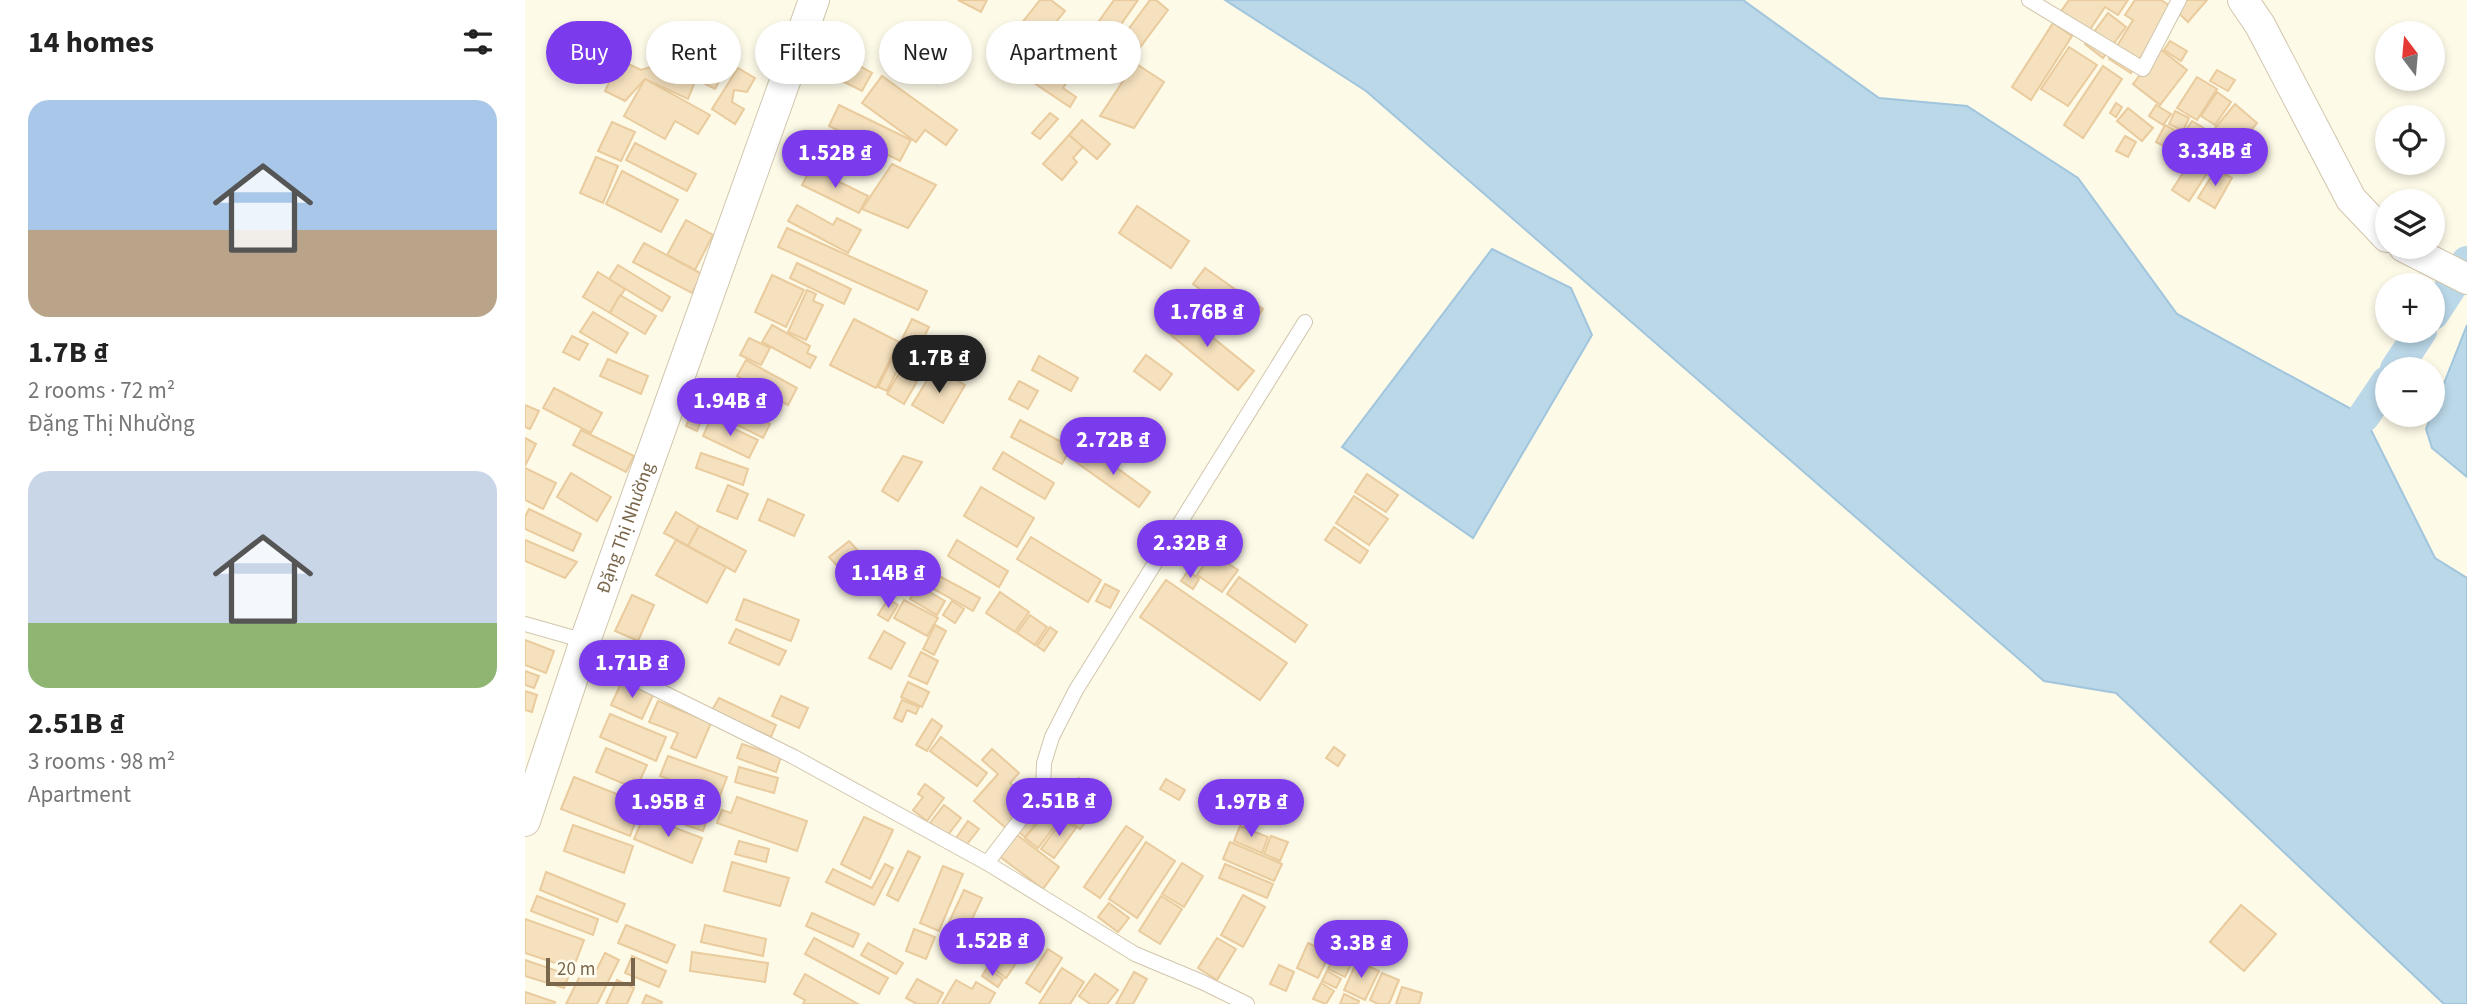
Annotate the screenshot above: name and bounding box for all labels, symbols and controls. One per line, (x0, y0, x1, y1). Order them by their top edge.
text: 14 homes (28, 21, 154, 64)
chip: Buy (546, 21, 632, 84)
chip: Rent (646, 21, 741, 84)
chip: Filters (755, 21, 865, 84)
chip: New (879, 21, 972, 84)
chip: Apartment (986, 21, 1141, 84)
north arrow (2375, 21, 2445, 91)
map controls (2375, 21, 2445, 427)
icon: filters (459, 23, 497, 61)
button: locate (2375, 105, 2445, 175)
pin: 3.34B ₫ (2150, 128, 2280, 188)
pin: 1.52B ₫ (770, 130, 900, 190)
text: 3.34B ₫ (2178, 134, 2252, 167)
text: 1.52B ₫ (798, 136, 872, 169)
icon: home (200, 145, 326, 271)
button: layers (2375, 189, 2445, 259)
button: + (2375, 273, 2445, 343)
pin: 1.76B ₫ (1142, 290, 1272, 349)
text: 1.76B ₫ (1170, 295, 1244, 328)
text: 1.7B ₫ (28, 331, 109, 374)
pin: 1.7B ₫ (882, 336, 996, 395)
text: 1.7B ₫ (908, 341, 970, 374)
button: − (2375, 357, 2445, 427)
text: 2 rooms · 72 m² (28, 374, 175, 407)
pin: 1.94B ₫ (665, 378, 795, 438)
text: 1.94B ₫ (693, 384, 767, 417)
text: Đặng Thị Nhường (28, 407, 195, 440)
pin: 2.72B ₫ (1048, 418, 1178, 477)
text: 2.72B ₫ (1076, 423, 1150, 456)
street label: Đặng Thị Nhường (590, 458, 661, 597)
icon: home (200, 516, 326, 642)
pin: 2.32B ₫ (1125, 520, 1255, 580)
text: 2.32B ₫ (1153, 526, 1227, 559)
pin: 1.14B ₫ (823, 550, 953, 610)
text: 1.14B ₫ (851, 556, 925, 589)
pin: 1.71B ₫ (567, 640, 697, 700)
text: 1.71B ₫ (595, 646, 669, 679)
text: 2.51B ₫ (28, 702, 125, 745)
text: 3 rooms · 98 m² (28, 745, 175, 778)
text: Apartment (28, 778, 131, 811)
pin: 2.51B ₫ (994, 778, 1124, 838)
pin: 1.95B ₫ (603, 780, 733, 839)
pin: 1.97B ₫ (1186, 780, 1316, 839)
text: 2.51B ₫ (1022, 784, 1096, 817)
text: 1.95B ₫ (631, 785, 705, 818)
text: 1.97B ₫ (1214, 785, 1288, 818)
pin: 1.52B ₫ (927, 918, 1057, 978)
pin: 3.3B ₫ (1304, 920, 1418, 980)
text: 1.52B ₫ (955, 924, 1029, 957)
text: 3.3B ₫ (1330, 926, 1392, 959)
scale bar (546, 955, 635, 987)
text: 20 m (557, 956, 595, 983)

